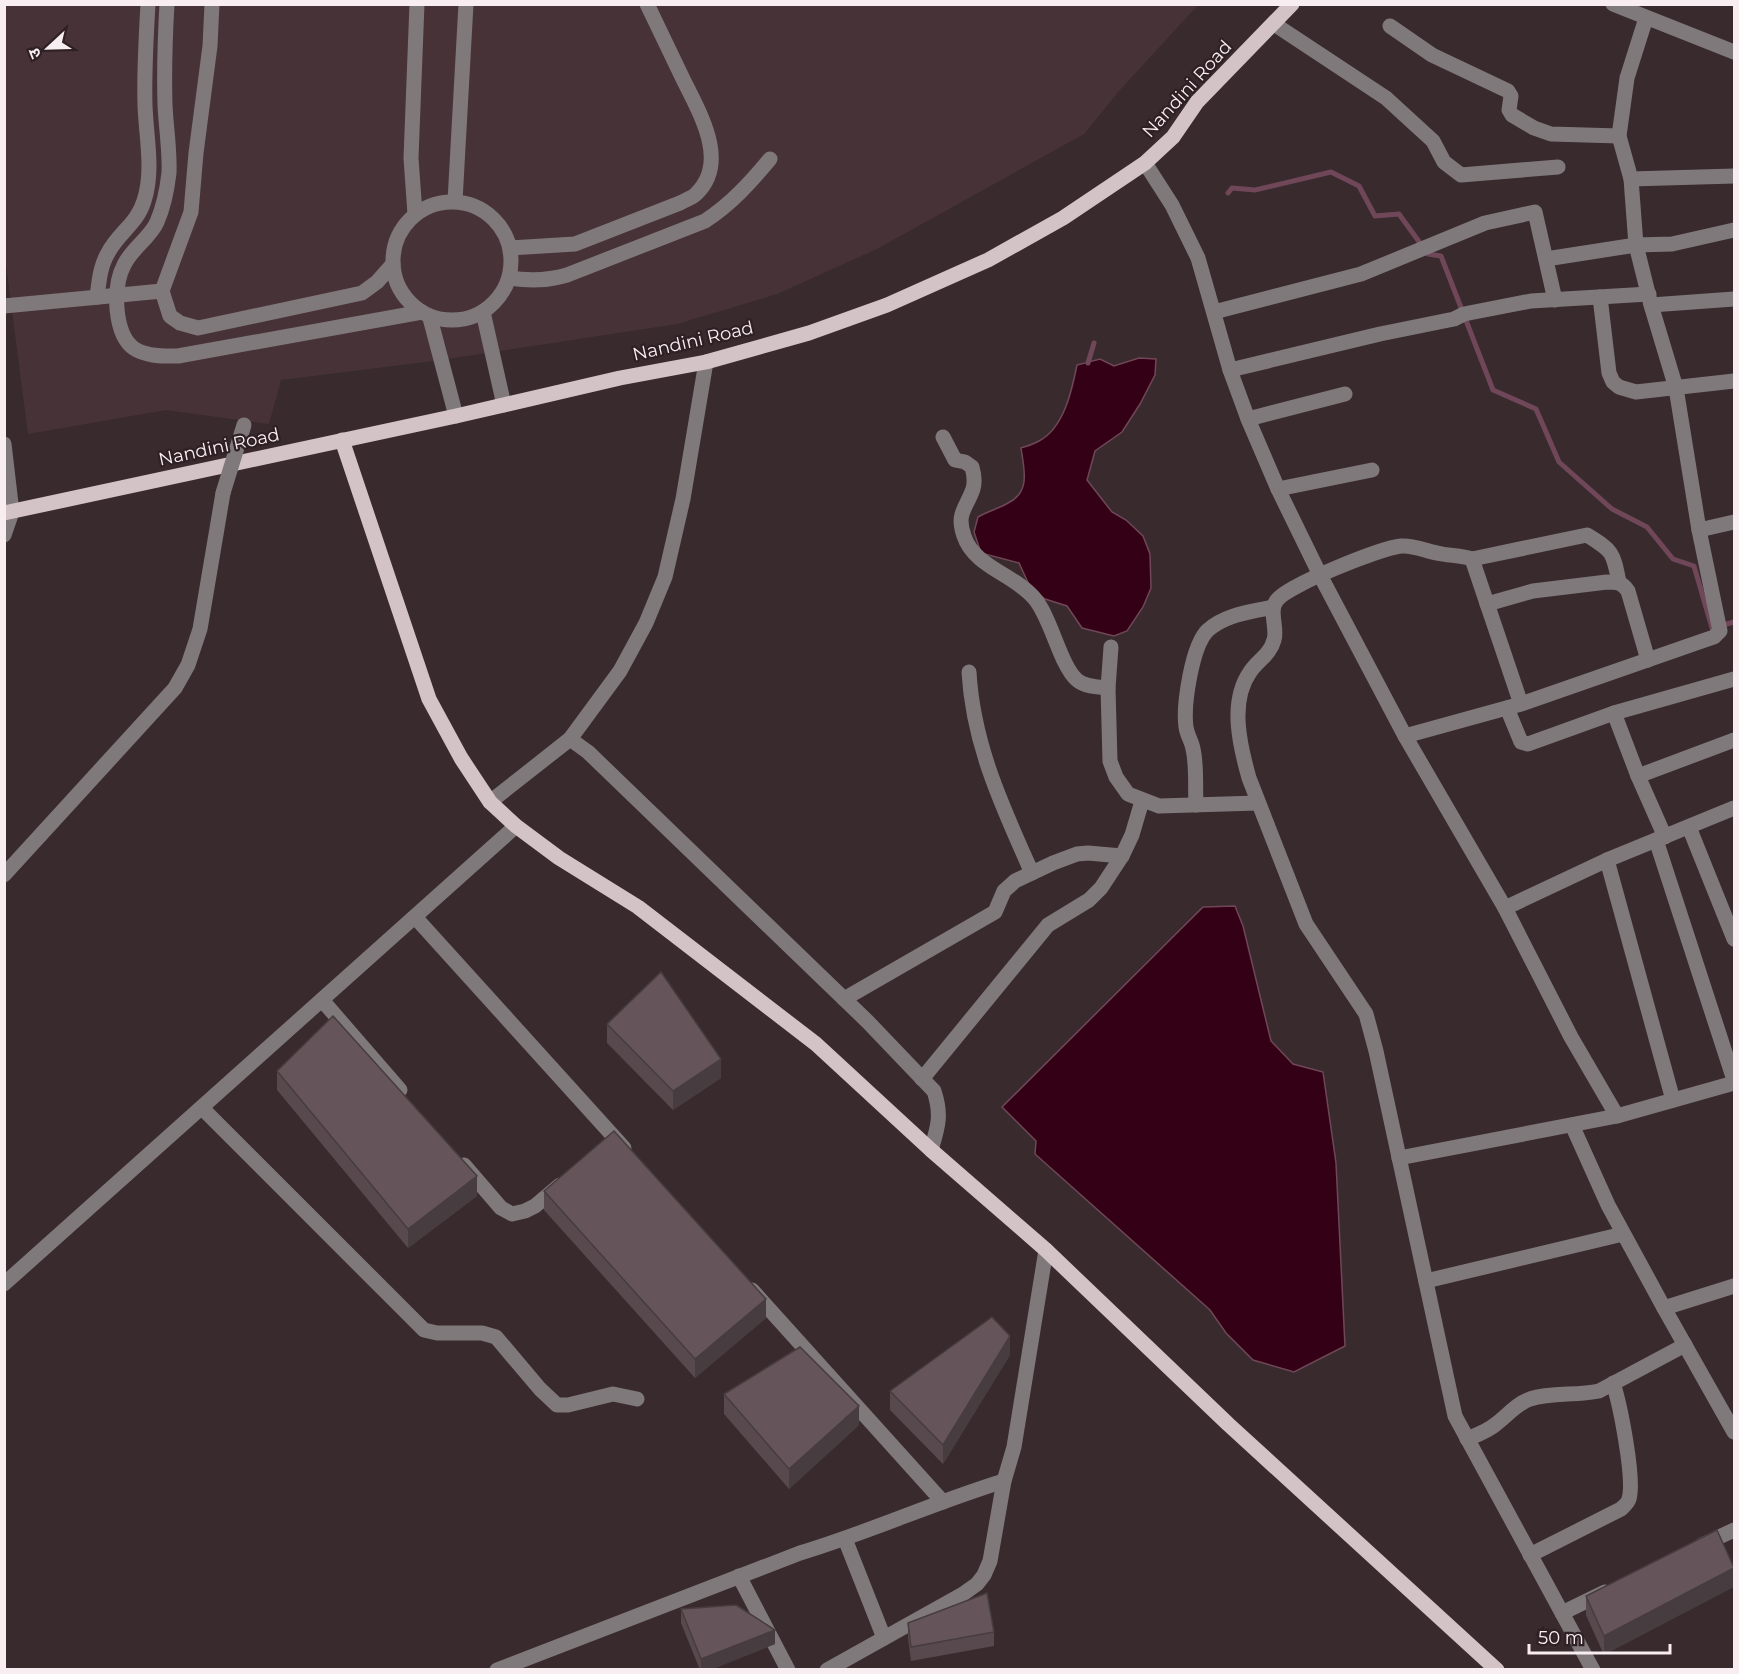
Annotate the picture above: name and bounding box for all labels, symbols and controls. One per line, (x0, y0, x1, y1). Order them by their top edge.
north arrow (18, 18, 78, 78)
street label: Nandini Road (1138, 36, 1236, 142)
text: उ (24, 45, 45, 61)
street label: Nandini Road (630, 316, 756, 366)
street label: Nandini Road (156, 423, 282, 471)
scale bar (1529, 1617, 1670, 1655)
text: 50 m (1538, 1627, 1584, 1649)

